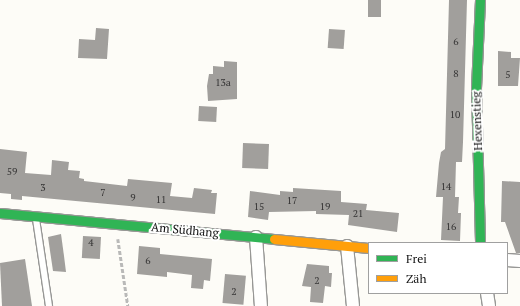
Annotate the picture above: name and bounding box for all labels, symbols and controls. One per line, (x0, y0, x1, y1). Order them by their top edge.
house number: 6 (453, 36, 459, 48)
house number: 8 (453, 68, 459, 80)
house number: 5 (505, 69, 511, 81)
house number: 13a (215, 77, 231, 89)
street label: Hexenstieg (469, 91, 485, 151)
house number: 10 (450, 109, 460, 121)
house number: 59 (7, 166, 17, 178)
house number: 14 (441, 181, 451, 193)
house number: 3 (40, 182, 46, 194)
house number: 7 (100, 187, 106, 199)
house number: 9 (130, 192, 136, 204)
house number: 11 (156, 194, 166, 206)
house number: 17 (287, 195, 297, 207)
house number: 15 (254, 201, 264, 213)
house number: 19 (320, 201, 330, 213)
house number: 21 (353, 208, 363, 220)
street label: Am Südhang (151, 220, 219, 240)
house number: 16 (446, 221, 456, 233)
house number: 4 (88, 237, 94, 249)
legend (368, 242, 508, 294)
text: Frei (406, 251, 427, 266)
house number: 6 (145, 255, 151, 267)
text: Zäh (406, 271, 426, 286)
house number: 2 (314, 275, 320, 287)
house number: 2 (231, 286, 237, 298)

